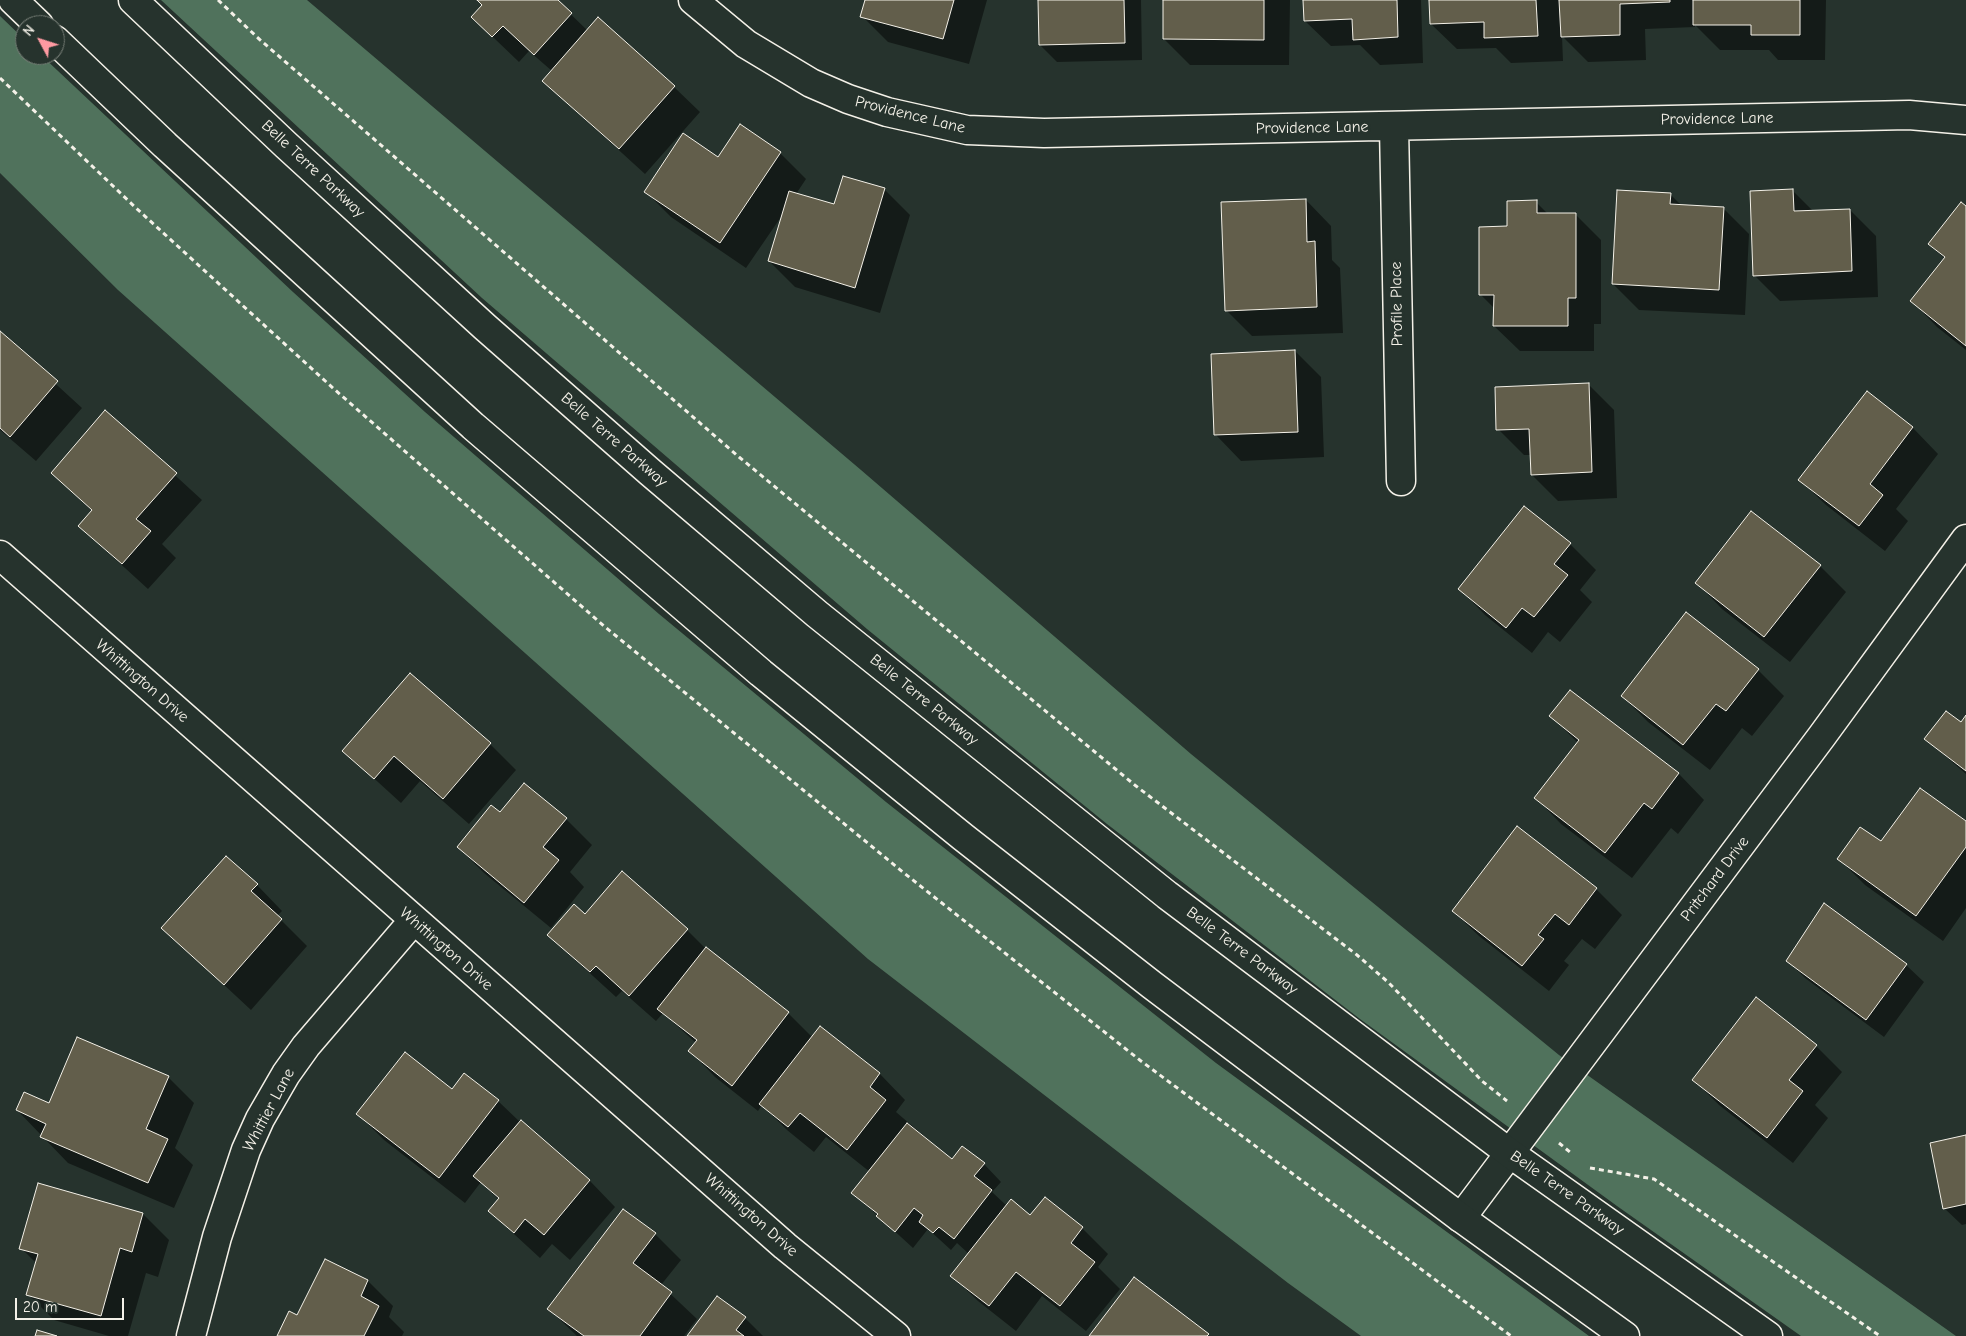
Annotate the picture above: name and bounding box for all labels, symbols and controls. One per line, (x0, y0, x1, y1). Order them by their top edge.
north arrow (15, 15, 65, 65)
text: N (19, 22, 38, 40)
street label: Providence Lane (853, 92, 967, 138)
street label: Providence Lane (1660, 108, 1774, 130)
street label: Belle Terre Parkway (257, 116, 369, 222)
street label: Providence Lane (1255, 117, 1369, 139)
street label: Profile Place (1387, 261, 1407, 347)
street label: Belle Terre Parkway (557, 389, 671, 491)
street label: Whittington Drive (91, 635, 193, 727)
street label: Belle Terre Parkway (866, 650, 982, 750)
street label: Pritchard Drive (1677, 833, 1753, 925)
street label: Whittington Drive (395, 903, 497, 995)
street label: Belle Terre Parkway (1183, 903, 1301, 999)
street label: Whittier Lane (239, 1065, 299, 1155)
street label: Belle Terre Parkway (1506, 1147, 1628, 1239)
street label: Whittington Drive (700, 1169, 802, 1261)
scale bar (18, 1288, 126, 1320)
text: 20 m (23, 1298, 57, 1316)

